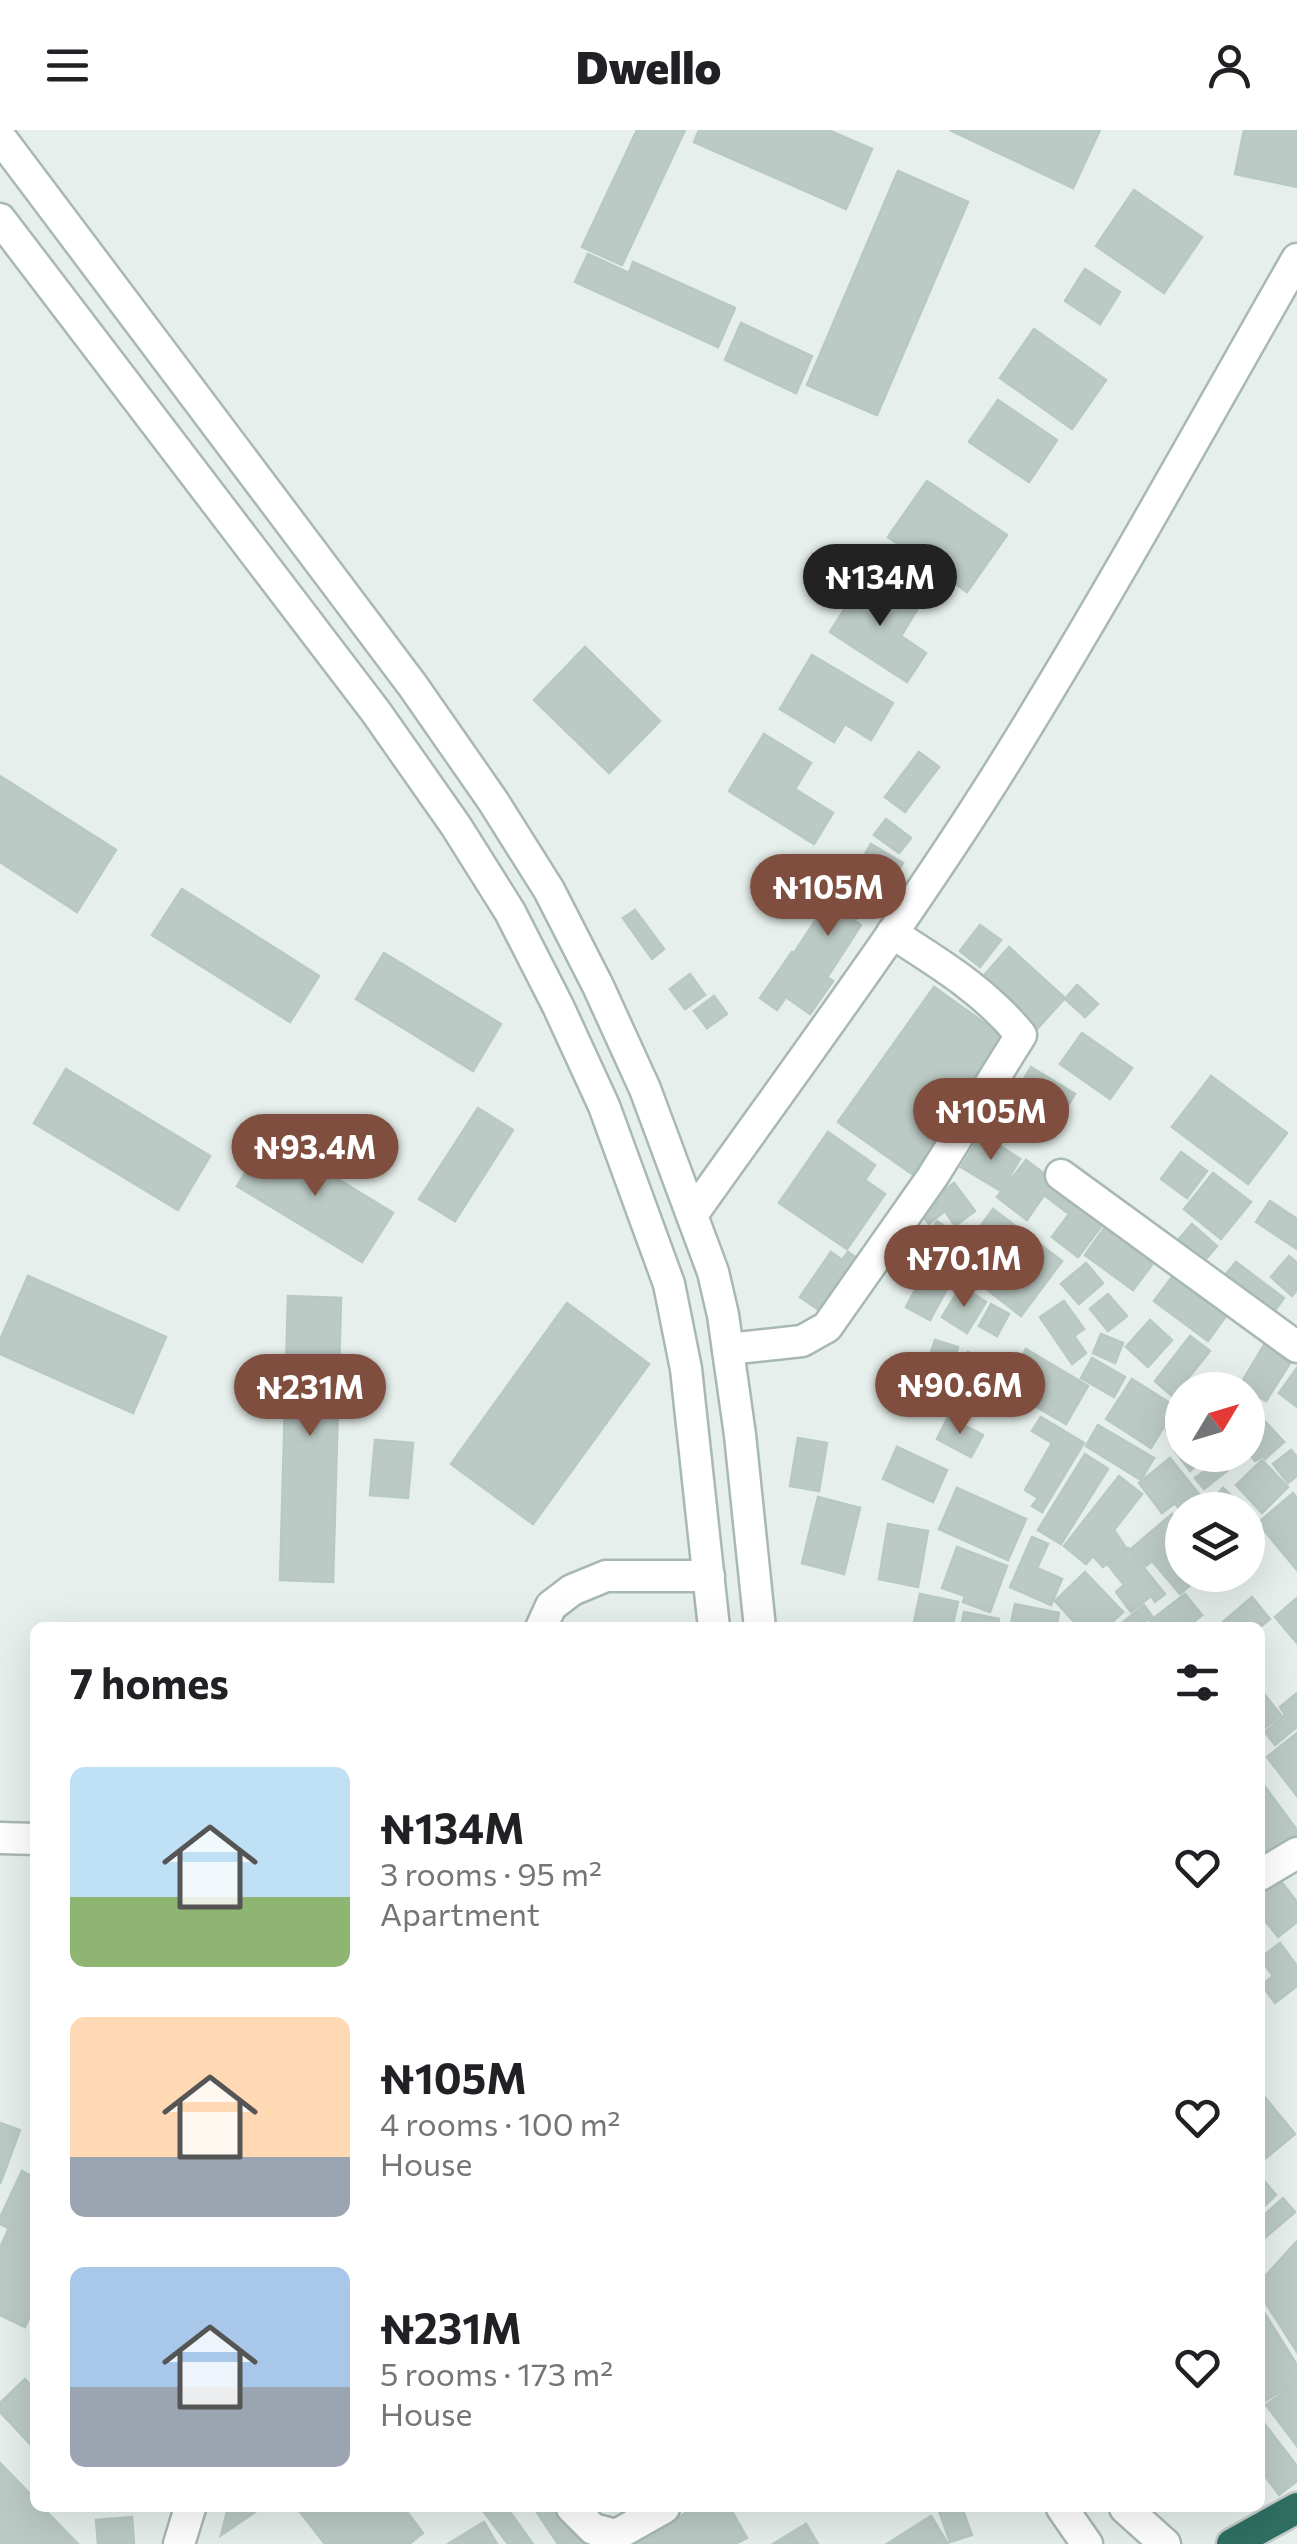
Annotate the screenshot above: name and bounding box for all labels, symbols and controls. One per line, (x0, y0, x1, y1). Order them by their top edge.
icon: menu (40, 38, 95, 93)
text: Dwello (575, 38, 722, 93)
icon: person (1202, 38, 1257, 93)
pin: ₦134M (810, 544, 950, 629)
text: ₦134M (825, 556, 935, 596)
pin: ₦105M (758, 854, 898, 939)
text: ₦105M (772, 866, 884, 906)
pin: ₦105M (921, 1078, 1061, 1163)
text: ₦105M (935, 1090, 1047, 1130)
pin: ₦93.4M (234, 1114, 396, 1199)
text: ₦93.4M (254, 1126, 376, 1166)
pin: ₦70.1M (883, 1225, 1045, 1310)
text: ₦70.1M (906, 1237, 1022, 1277)
pin: ₦90.6M (879, 1352, 1041, 1437)
pin: ₦231M (240, 1354, 380, 1439)
text: ₦90.6M (897, 1364, 1023, 1404)
text: ₦231M (256, 1366, 364, 1406)
north arrow (1165, 1372, 1265, 1472)
map controls (1165, 1372, 1265, 1592)
button: layers (1165, 1492, 1265, 1592)
icon: filters (1170, 1655, 1225, 1710)
text: 7 homes (70, 1656, 229, 1708)
text: ₦134M (380, 1801, 524, 1853)
icon: home (150, 1807, 270, 1927)
icon: heart (1170, 1840, 1225, 1895)
text: 3 rooms · 95 m² (380, 1853, 602, 1893)
text: Apartment (380, 1893, 540, 1933)
text: ₦105M (380, 2051, 527, 2103)
icon: home (150, 2057, 270, 2177)
icon: heart (1170, 2090, 1225, 2145)
text: 4 rooms · 100 m² (380, 2103, 620, 2143)
text: House (380, 2143, 472, 2183)
text: ₦231M (380, 2301, 522, 2353)
icon: home (150, 2307, 270, 2427)
icon: heart (1170, 2340, 1225, 2395)
text: 5 rooms · 173 m² (380, 2353, 613, 2393)
text: House (380, 2393, 472, 2433)

